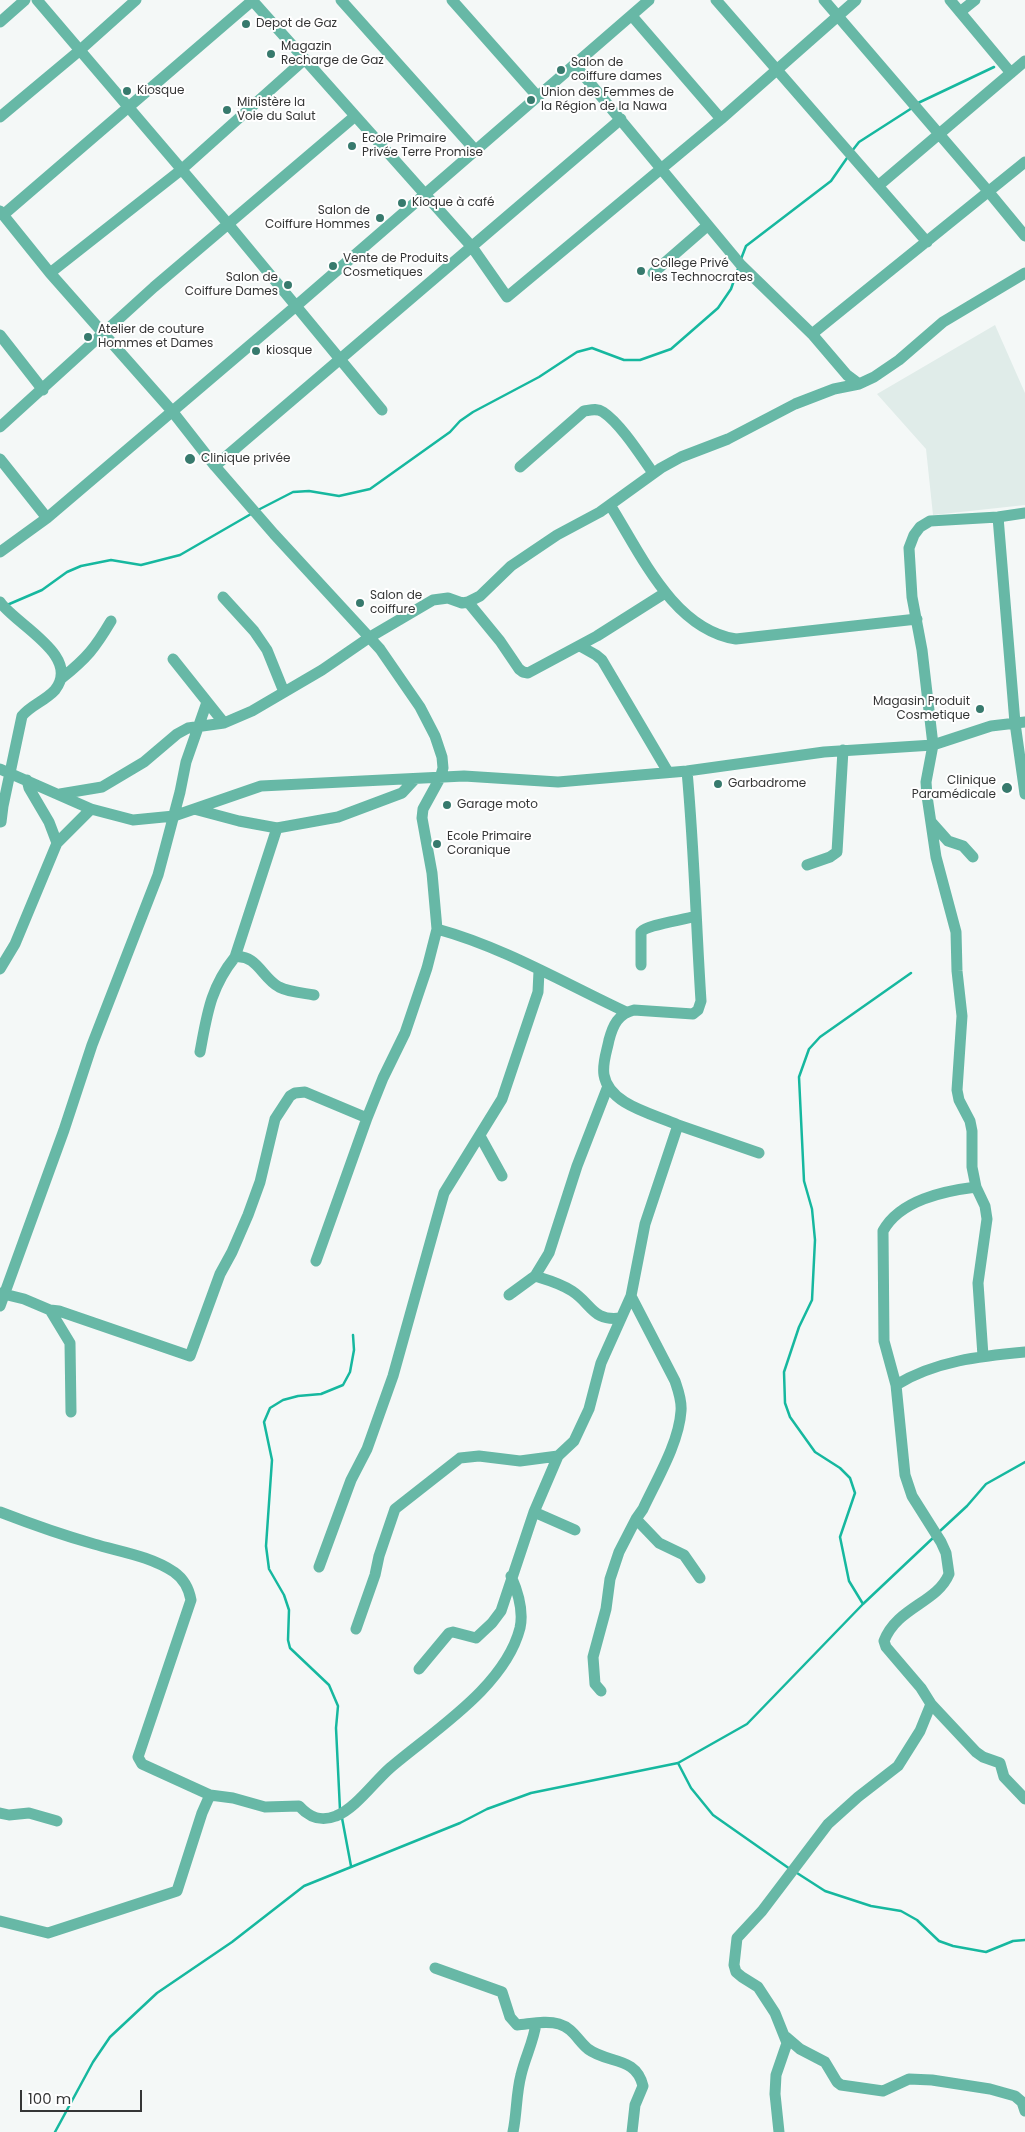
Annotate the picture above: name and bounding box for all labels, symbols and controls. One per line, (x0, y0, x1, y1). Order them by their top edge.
place label: Depot de Gaz (256, 17, 337, 31)
marker: Depot de Gaz (240, 18, 252, 30)
place label: Magazin Recharge de Gaz (281, 40, 384, 68)
marker: Magazin Recharge de Gaz (265, 48, 277, 60)
place label: Salon de coiffure dames (571, 56, 662, 84)
marker: Salon de coiffure dames (555, 64, 567, 76)
place label: Kiosque (137, 84, 184, 98)
marker: Kiosque (121, 85, 133, 97)
place label: Union des Femmes de la Région de la Nawa (541, 86, 674, 114)
marker: Union des Femmes de la Région de la Nawa (525, 94, 537, 106)
place label: Ministère la Voie du Salut (237, 96, 316, 124)
marker: Ministère la Voie du Salut (221, 104, 233, 116)
place label: Ecole Primaire Privée Terre Promise (362, 132, 483, 160)
marker: Ecole Primaire Privée Terre Promise (346, 140, 358, 152)
place label: Kioque à café (412, 196, 494, 210)
marker: Kioque à café (396, 197, 408, 209)
place label: Salon de Coiffure Hommes (265, 204, 370, 232)
marker: Salon de Coiffure Hommes (374, 212, 386, 224)
place label: Vente de Produits Cosmetiques (343, 252, 448, 280)
place label: College Privé les Technocrates (651, 257, 753, 285)
marker: Vente de Produits Cosmetiques (327, 260, 339, 272)
marker: College Privé les Technocrates (635, 265, 647, 277)
place label: Salon de Coiffure Dames (185, 271, 278, 299)
marker: Salon de Coiffure Dames (282, 279, 294, 291)
place label: Atelier de couture Hommes et Dames (98, 323, 213, 351)
marker: Atelier de couture Hommes et Dames (82, 331, 94, 343)
place label: kiosque (266, 344, 312, 358)
marker: kiosque (250, 345, 262, 357)
marker: Clinique privée (183, 452, 197, 466)
place label: Clinique privée (201, 452, 290, 466)
place label: Salon de coiffure (370, 589, 422, 617)
marker: Salon de coiffure (354, 597, 366, 609)
place label: Magasin Produit Cosmetique (873, 695, 970, 723)
marker: Magasin Produit Cosmetique (974, 703, 986, 715)
place label: Clinique Paramédicale (912, 774, 996, 802)
place label: Garbadrome (728, 777, 806, 791)
marker: Garbadrome (712, 778, 724, 790)
marker: Clinique Paramédicale (1000, 781, 1014, 795)
place label: Garage moto (457, 798, 538, 812)
marker: Garage moto (441, 799, 453, 811)
place label: Ecole Primaire Coranique (447, 830, 531, 858)
marker: Ecole Primaire Coranique (431, 838, 443, 850)
scale bar (22, 2080, 145, 2112)
text: 100 m (28, 2088, 71, 2109)

